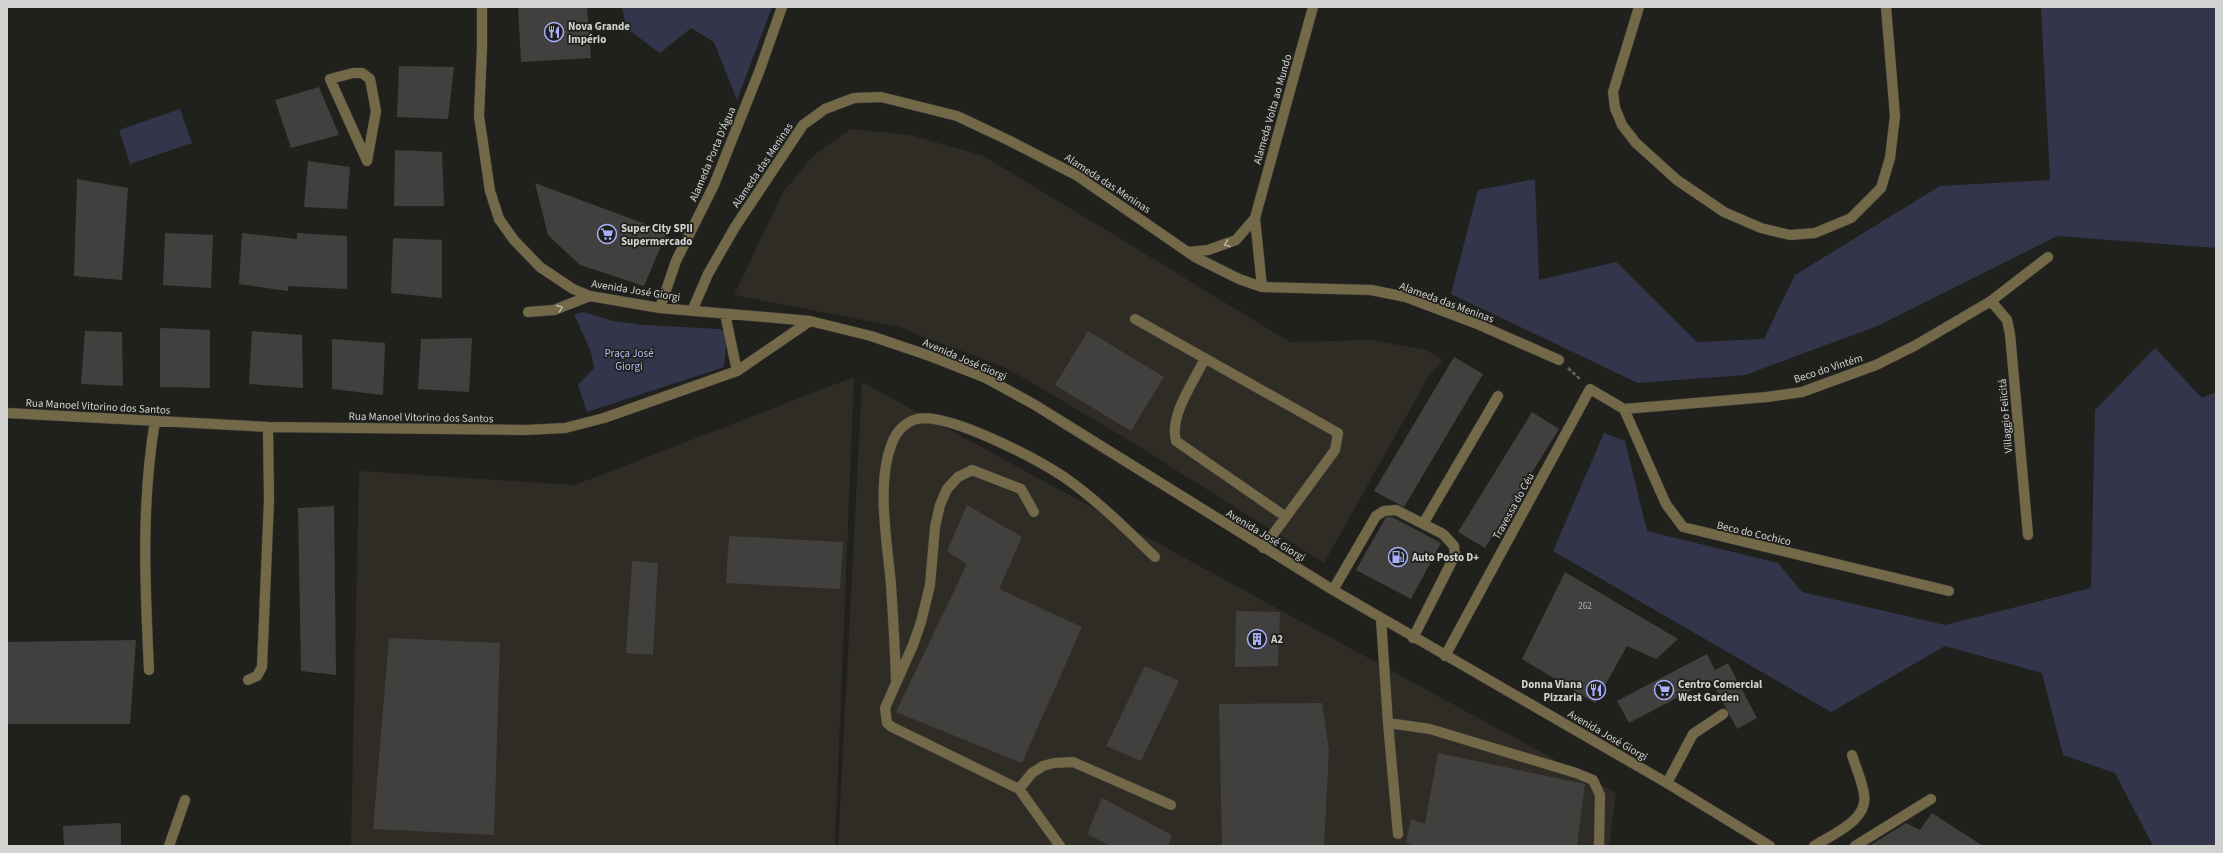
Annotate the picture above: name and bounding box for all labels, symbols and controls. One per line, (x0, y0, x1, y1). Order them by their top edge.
place label: Nova Grande Império (568, 19, 630, 47)
restaurant icon: Nova Grande Império (543, 21, 565, 43)
street label: Alameda Volta ao Mundo (1250, 52, 1295, 166)
street label: Alameda Porta D'Água (686, 104, 739, 204)
street label: Alameda das Meninas (728, 120, 797, 211)
street label: Alameda das Meninas (1062, 150, 1154, 217)
place label: Super City SPII Supermercado (621, 221, 693, 249)
supermarket icon: Super City SPII Supermercado (596, 223, 618, 245)
one-way arrow (1223, 239, 1230, 247)
street label: Avenida José Giorgi (590, 276, 681, 305)
street label: Alameda das Meninas (1397, 278, 1497, 327)
one-way arrow (556, 304, 563, 312)
street label: Avenida José Giorgi (920, 335, 1009, 384)
park label: Praça José Giorgi (604, 346, 654, 374)
street label: Beco do Vintém (1792, 350, 1865, 387)
street label: Villaggio Felicitá (1995, 378, 2016, 454)
street label: Rua Manoel Vitorino dos Santos (25, 395, 171, 418)
street label: Rua Manoel Vitorino dos Santos (348, 409, 494, 426)
street label: Travessa do Céu (1489, 470, 1538, 542)
street label: Avenida José Giorgi (1223, 506, 1308, 565)
street label: Beco do Cochico (1715, 518, 1793, 549)
fuel station icon: Auto Posto D+ (1387, 546, 1409, 568)
place label: Auto Posto D+ (1411, 550, 1479, 565)
house number: 262 (1578, 600, 1592, 613)
building icon: A2 (1246, 628, 1268, 650)
place label: A2 (1270, 632, 1283, 647)
place label: Donna Viana Pizzaria (1521, 677, 1582, 705)
place label: Centro Comercial West Garden (1678, 677, 1763, 705)
restaurant icon: Donna Viana Pizzaria (1585, 679, 1607, 701)
supermarket icon: Centro Comercial West Garden (1653, 679, 1675, 701)
street label: Avenida José Giorgi (1565, 706, 1650, 764)

